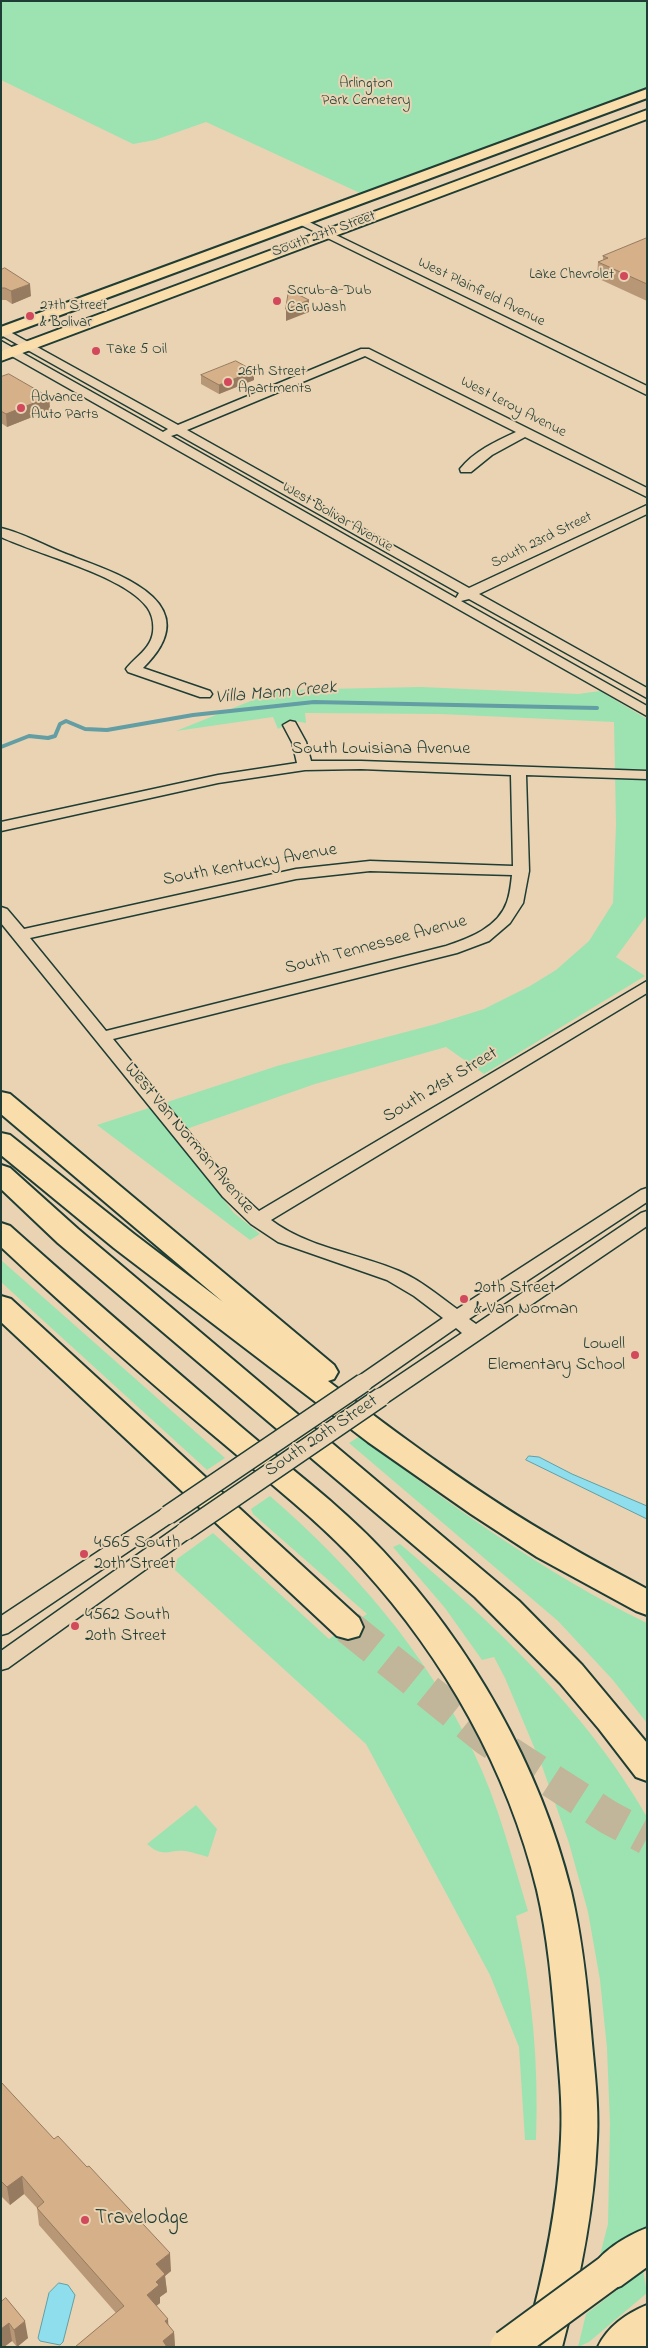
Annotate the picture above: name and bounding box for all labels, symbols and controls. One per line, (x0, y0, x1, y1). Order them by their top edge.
park label: Arlington Park Cemetery (322, 76, 410, 111)
street label: South 27th Street (270, 208, 378, 262)
street label: West Plainfield Avenue (414, 254, 548, 332)
place label: Lake Chevrolet (529, 267, 614, 285)
marker: Lake Chevrolet (618, 270, 630, 282)
place label: Scrub-a-Dub Car Wash (287, 283, 371, 318)
marker: Scrub-a-Dub Car Wash (271, 295, 283, 307)
place label: 27th Street & Bolivar (40, 298, 107, 333)
marker: 27th Street & Bolivar (24, 310, 36, 322)
place label: Take 5 Oil (106, 342, 167, 360)
marker: Take 5 Oil (90, 345, 102, 357)
place label: 26th Street Apartments (238, 364, 312, 399)
street label: West Leroy Avenue (457, 374, 569, 442)
marker: 26th Street Apartments (222, 376, 234, 388)
place label: Advance Auto Parts (31, 390, 99, 425)
marker: Advance Auto Parts (15, 402, 27, 414)
street label: West Bolivar Avenue (279, 479, 395, 557)
street label: South 23rd Street (489, 509, 595, 573)
water label: Villa Mann Creek (214, 677, 338, 711)
street label: South Louisiana Avenue (292, 739, 470, 761)
street label: South Kentucky Avenue (161, 840, 339, 892)
street label: South Tennessee Avenue (283, 911, 469, 981)
street label: South 21st Street (380, 1043, 502, 1129)
street label: West Van Norman Avenue (118, 1059, 258, 1219)
place label: 20th Street & Van Norman (474, 1278, 578, 1320)
marker: 20th Street & Van Norman (458, 1293, 470, 1305)
place label: Lowell Elementary School (487, 1334, 625, 1376)
marker: Lowell Elementary School (629, 1349, 641, 1361)
street label: South 20th Street (261, 1391, 383, 1483)
place label: 4565 South 20th Street (94, 1533, 180, 1576)
marker: 4565 South 20th Street (78, 1548, 90, 1560)
place label: 4562 South 20th Street (85, 1605, 170, 1648)
marker: 4562 South 20th Street (69, 1620, 81, 1632)
place label: Travelodge (95, 2207, 188, 2233)
marker: Travelodge (79, 2214, 91, 2226)

